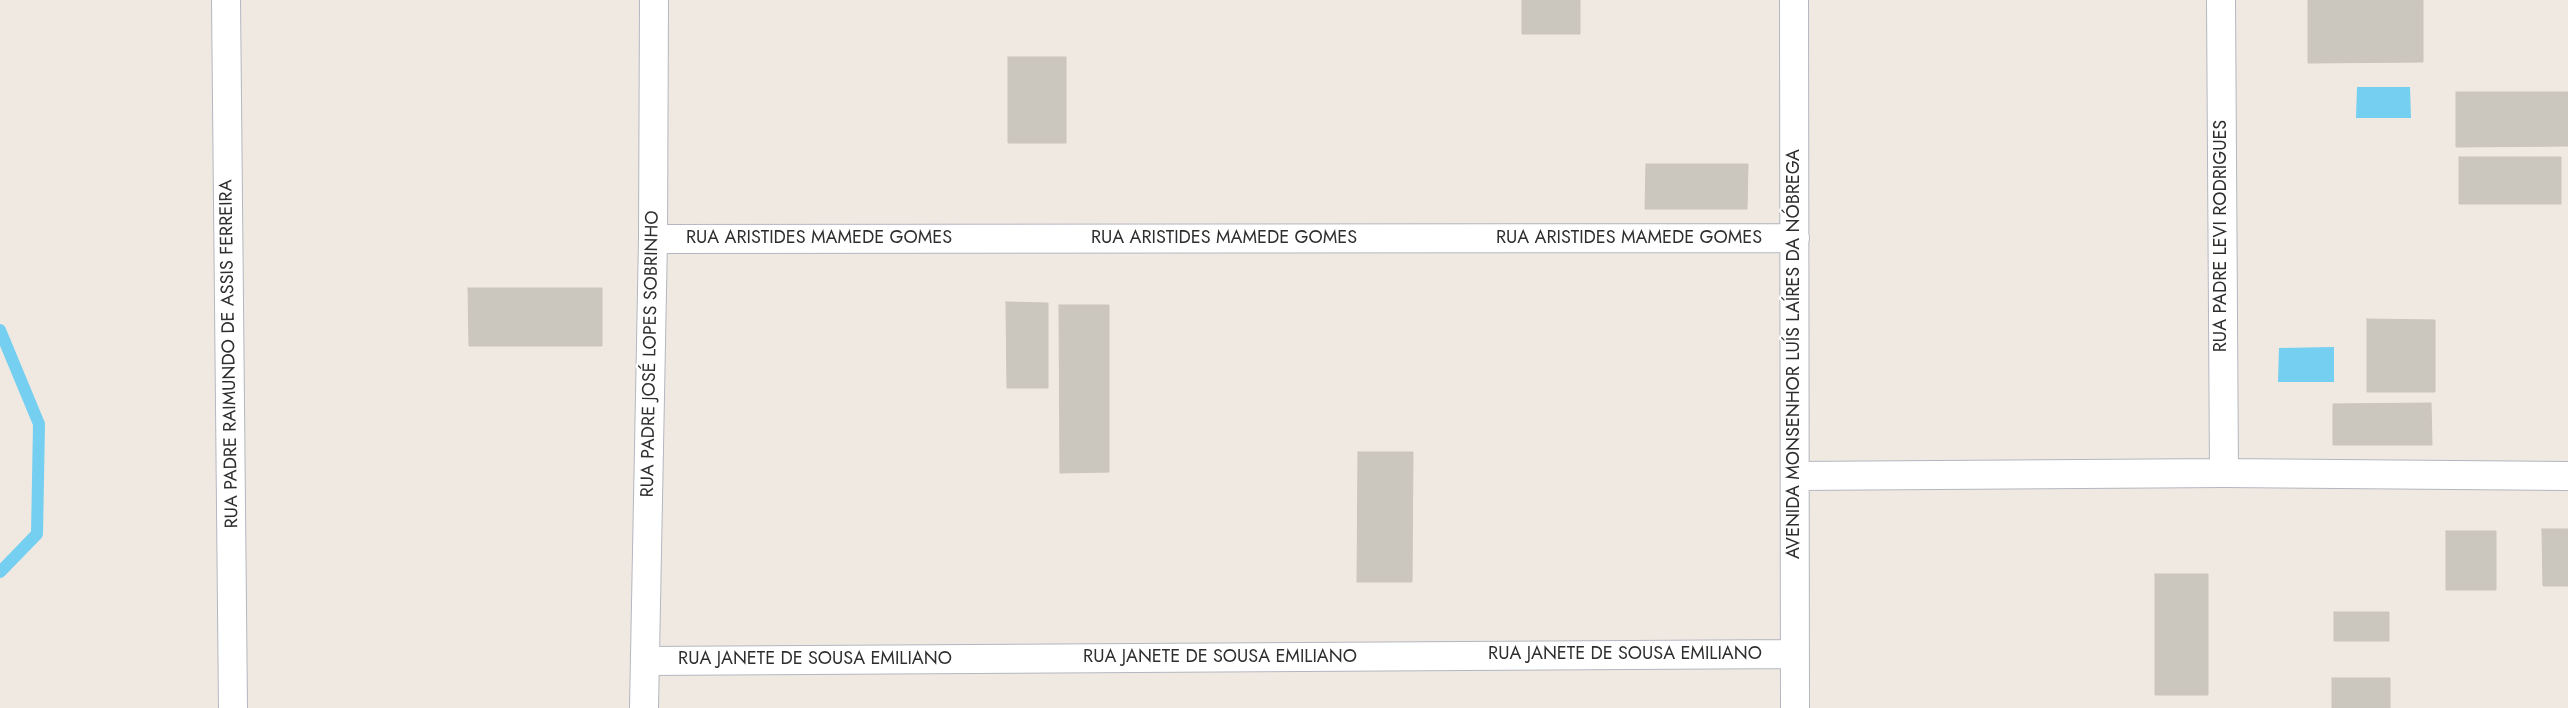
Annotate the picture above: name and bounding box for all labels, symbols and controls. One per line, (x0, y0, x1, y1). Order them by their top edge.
street label: RUA PADRE LEVI RODRIGUES (2211, 120, 2233, 352)
street label: AVENIDA MONSENHOR LUÍS LAÍRES DA NÓBREGA (1784, 149, 1806, 559)
street label: RUA PADRE RAIMUNDO DE ASSIS FERREIRA (216, 179, 244, 529)
street label: RUA PADRE JOSÉ LOPES SOBRINHO (638, 210, 664, 498)
street label: RUA ARISTIDES MAMEDE GOMES (686, 228, 952, 250)
street label: RUA ARISTIDES MAMEDE GOMES (1091, 228, 1357, 250)
street label: RUA ARISTIDES MAMEDE GOMES (1496, 228, 1762, 250)
street label: RUA JANETE DE SOUSA EMILIANO (1488, 644, 1762, 666)
street label: RUA JANETE DE SOUSA EMILIANO (1083, 647, 1357, 669)
street label: RUA JANETE DE SOUSA EMILIANO (678, 649, 952, 671)

